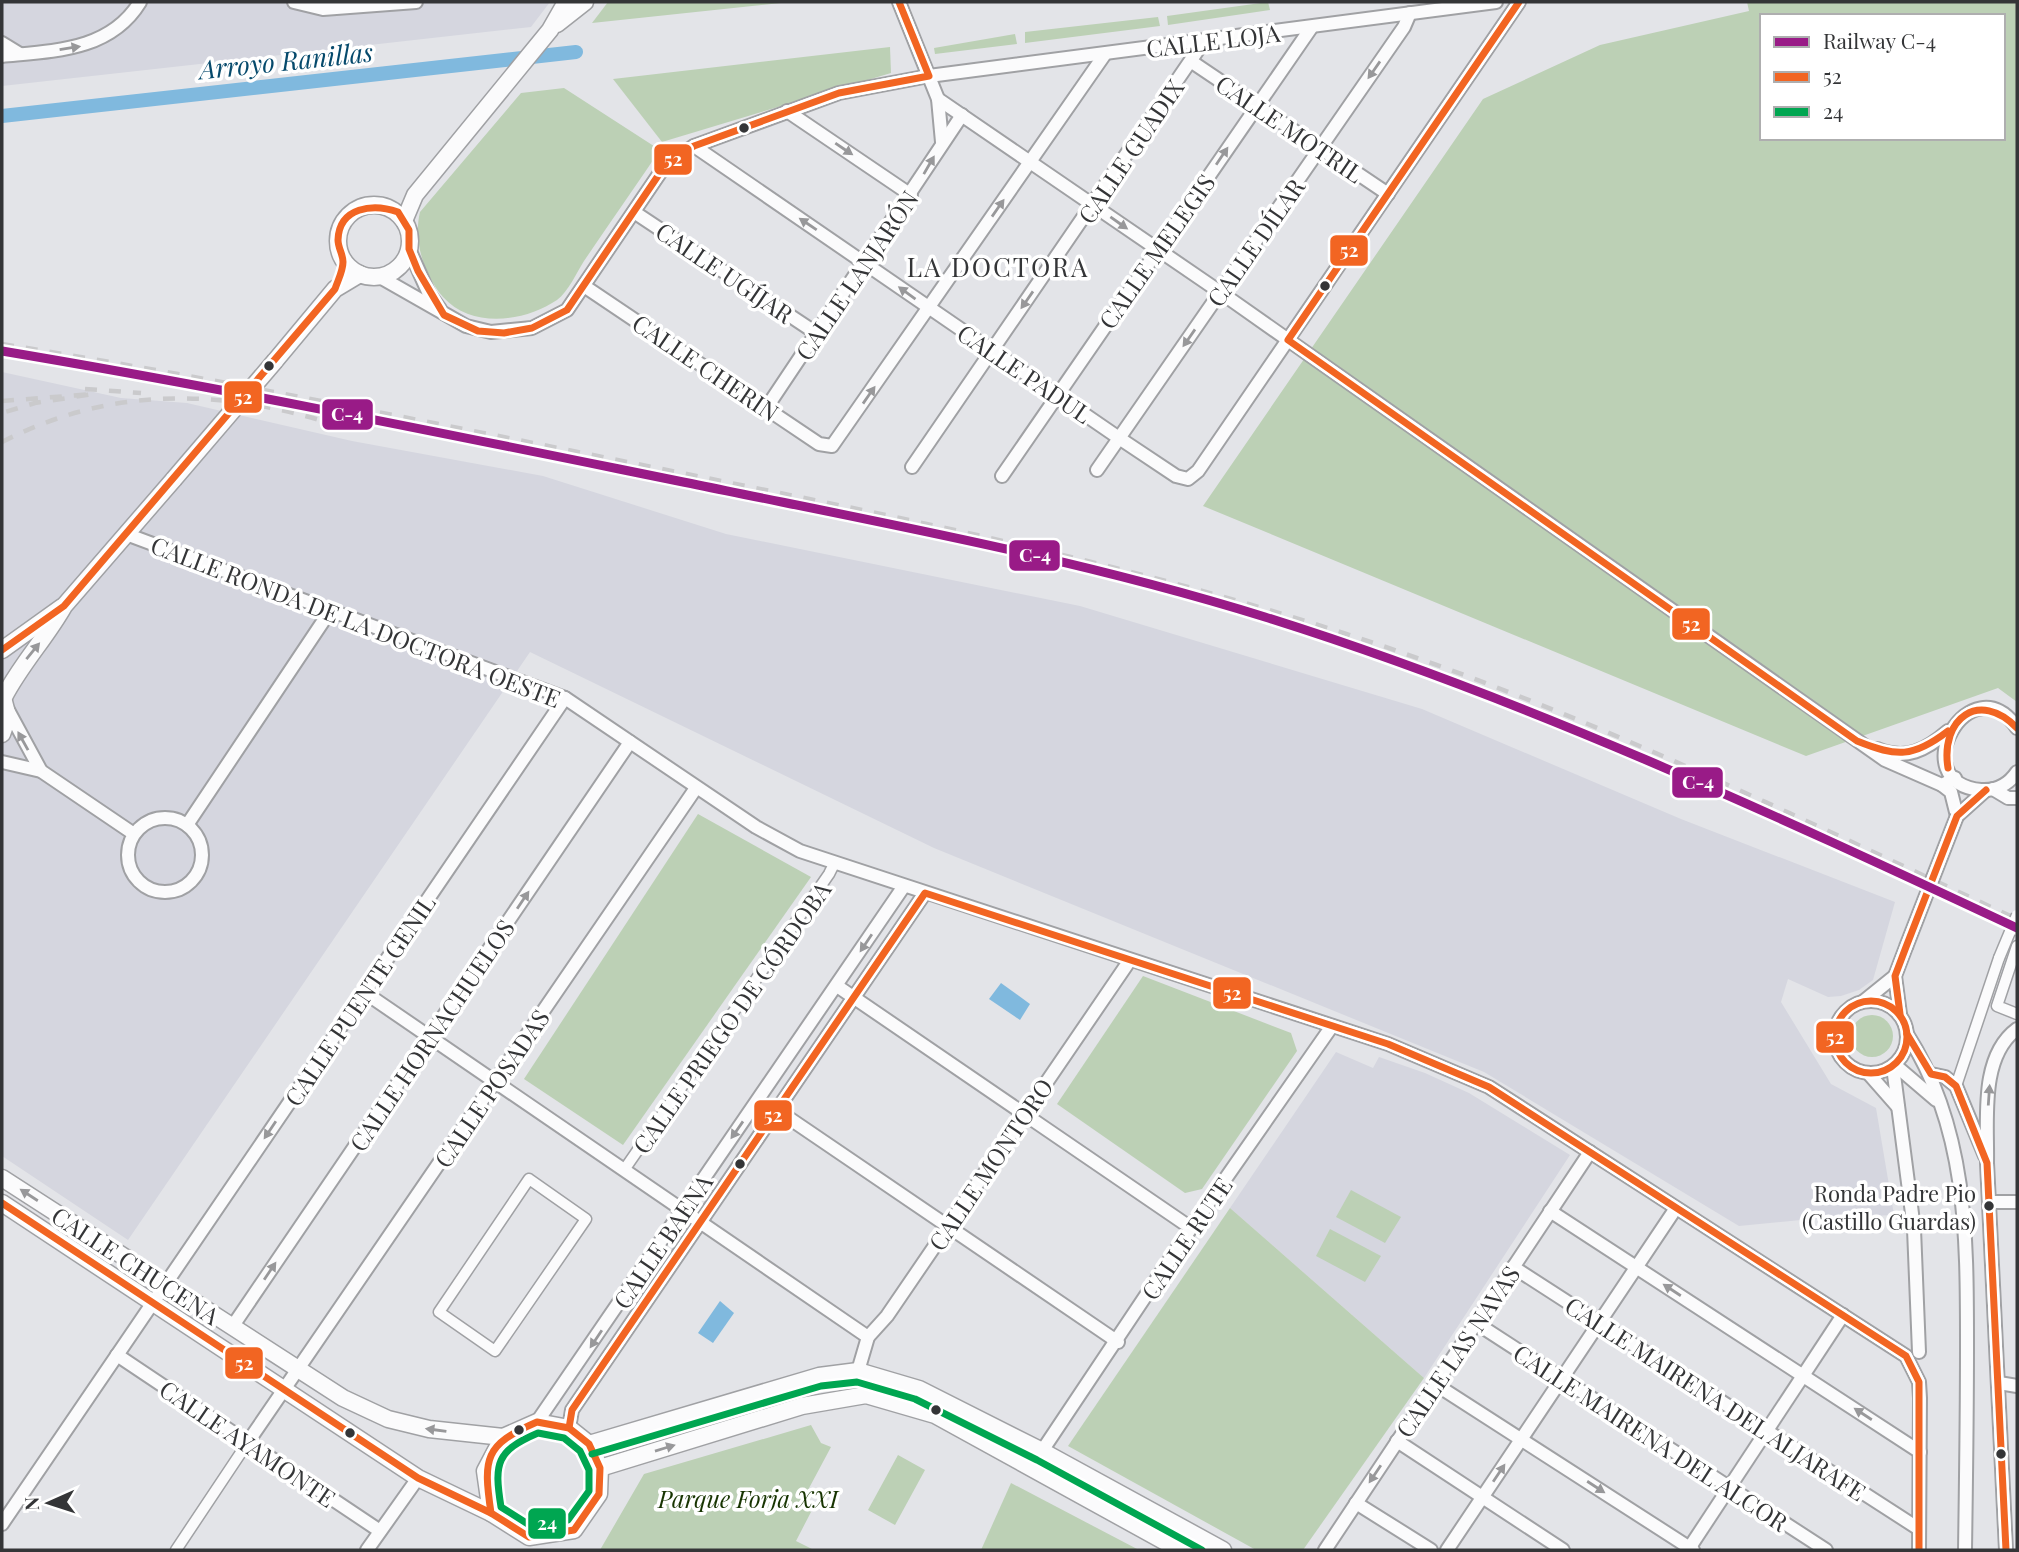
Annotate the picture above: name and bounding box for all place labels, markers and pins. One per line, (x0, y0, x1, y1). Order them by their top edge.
unlabelled marker (737, 121, 751, 135)
unlabelled marker (1318, 279, 1332, 293)
unlabelled marker (262, 359, 276, 373)
unlabelled marker (733, 1157, 747, 1171)
place label: Ronda Padre Pio (Castillo Guardas) (1802, 1178, 1976, 1236)
marker: Ronda Padre Pio (Castillo Guardas) (1982, 1199, 1996, 1213)
unlabelled marker (929, 1403, 943, 1417)
unlabelled marker (512, 1423, 526, 1437)
unlabelled marker (343, 1426, 357, 1440)
unlabelled marker (1994, 1447, 2008, 1461)

